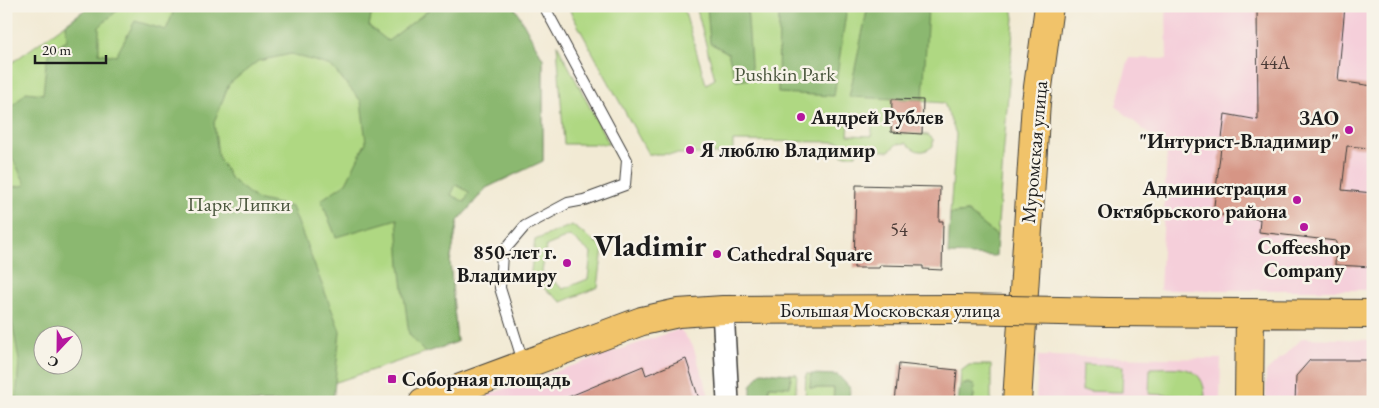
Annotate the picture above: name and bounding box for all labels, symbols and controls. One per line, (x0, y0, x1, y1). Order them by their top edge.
scale bar (35, 32, 106, 64)
text: 20 m (42, 40, 71, 59)
house number: 44А (1260, 51, 1290, 74)
park label: Pushkin Park (734, 61, 836, 87)
street label: Муромская улица (1015, 79, 1053, 225)
place label: Андрей Рублев (810, 104, 944, 130)
place label: ЗАО "Интурист-Владимир" (1139, 105, 1339, 154)
marker: Андрей Рублев (795, 111, 807, 123)
marker: ЗАО "Интурист-Владимир" (1343, 124, 1355, 136)
place label: Я люблю Владимир (699, 137, 875, 163)
marker: Я люблю Владимир (684, 144, 696, 156)
place label: Администрация Октябрьского района (1097, 175, 1287, 224)
park label: Парк Липки (187, 191, 291, 217)
marker: Администрация Октябрьского района (1291, 194, 1303, 206)
house number: 54 (890, 218, 908, 241)
marker: Coffeeshop Company (1298, 221, 1310, 233)
district label: Vladimir (594, 226, 707, 265)
place label: Coffeeshop Company (1257, 234, 1351, 283)
place label: 850-лет г. Владимиру (457, 239, 557, 288)
place label: Cathedral Square (727, 241, 872, 267)
marker: Cathedral Square (711, 248, 723, 260)
marker: 850-лет г. Владимиру (561, 257, 573, 269)
street label: Большая Московская улица (780, 297, 1000, 323)
north arrow (32, 326, 82, 376)
text: С (45, 352, 61, 372)
place label: Соборная площадь (402, 366, 571, 392)
marker: Соборная площадь (386, 373, 398, 385)

